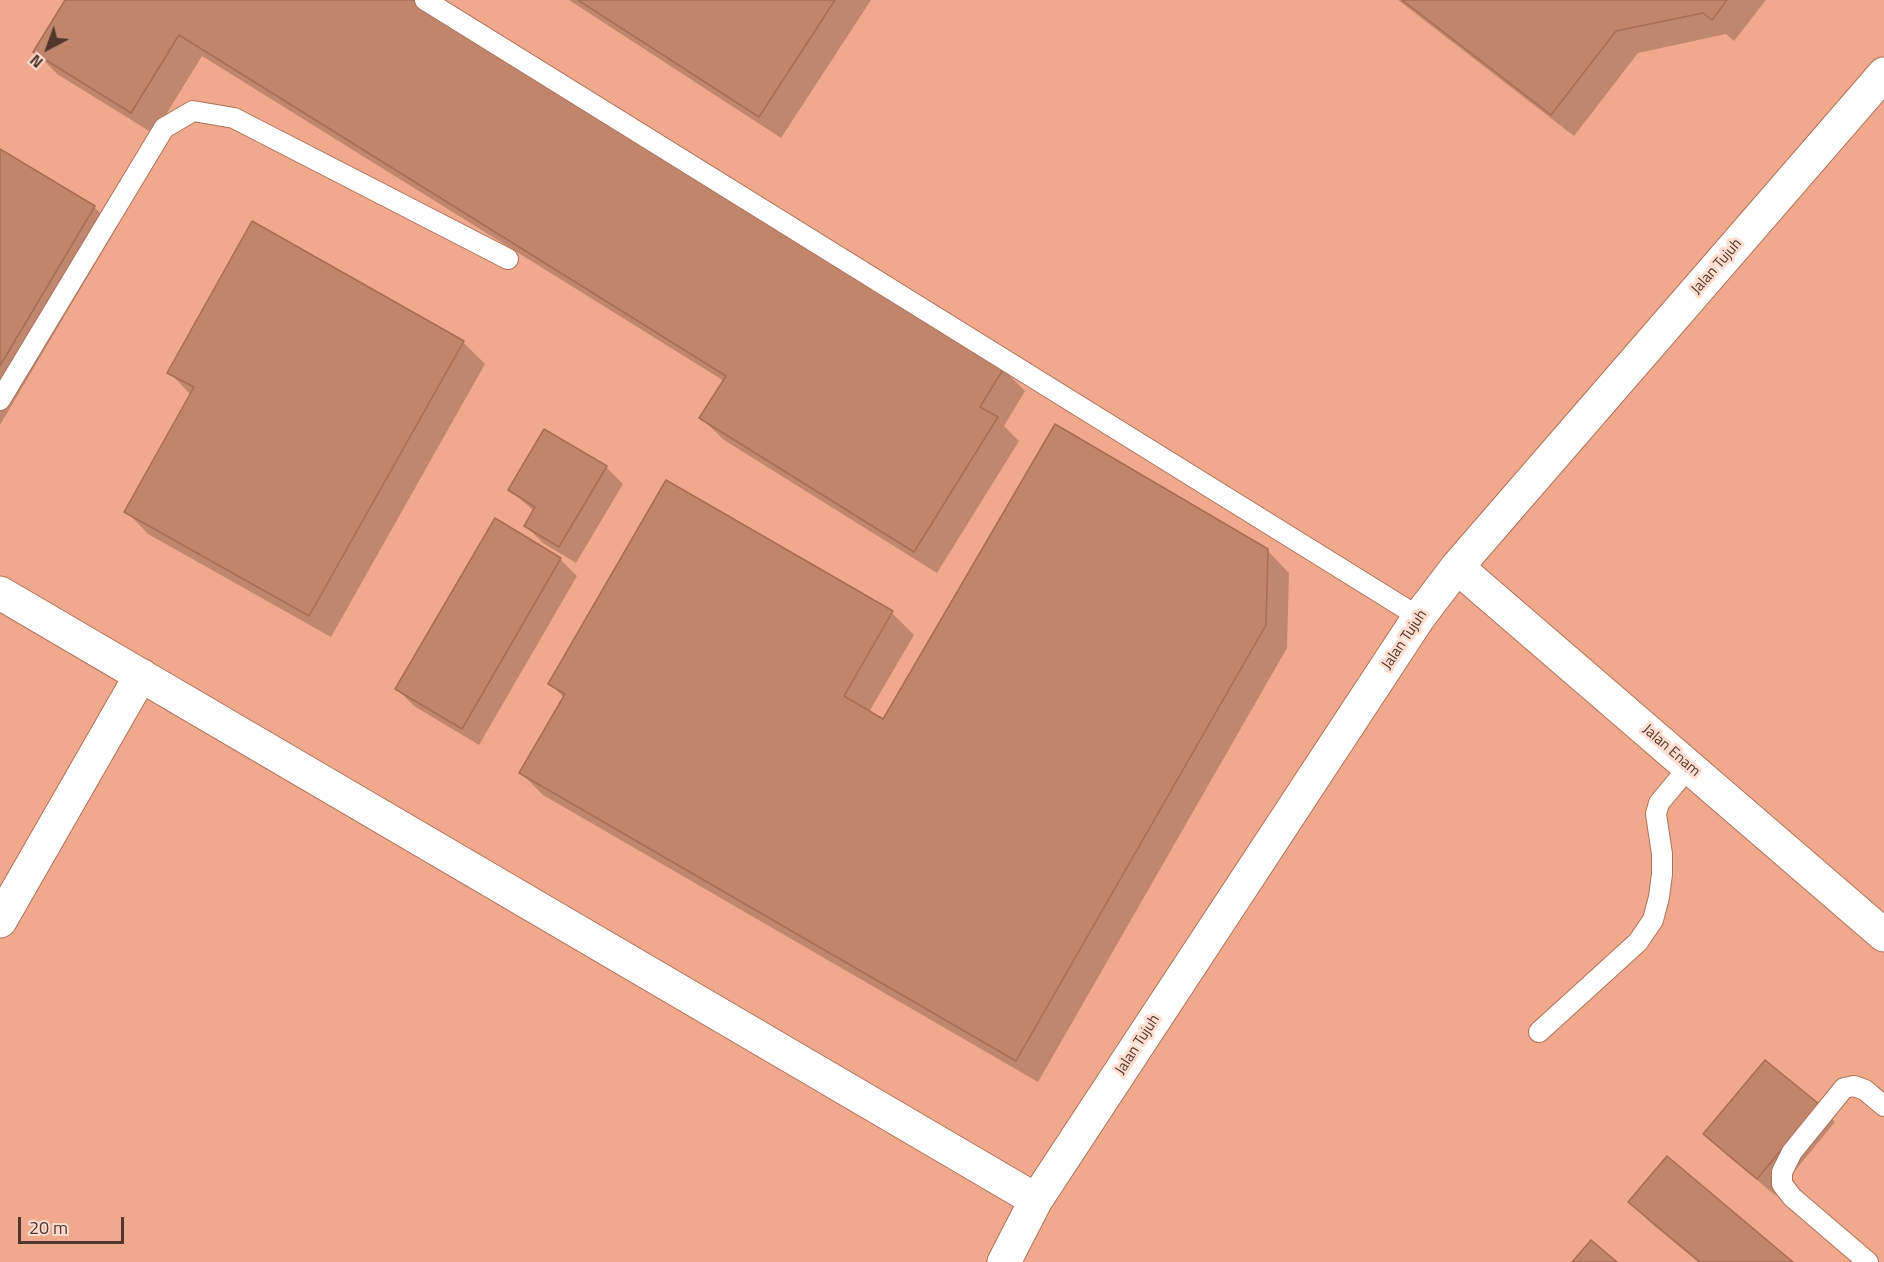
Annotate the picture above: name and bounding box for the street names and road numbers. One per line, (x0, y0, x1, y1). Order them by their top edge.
street label: Jalan Tujuh (1688, 235, 1746, 299)
street label: Jalan Tujuh (1379, 607, 1431, 673)
street label: Jalan Enam (1638, 721, 1704, 781)
street label: Jalan Tujuh (1112, 1012, 1164, 1078)

